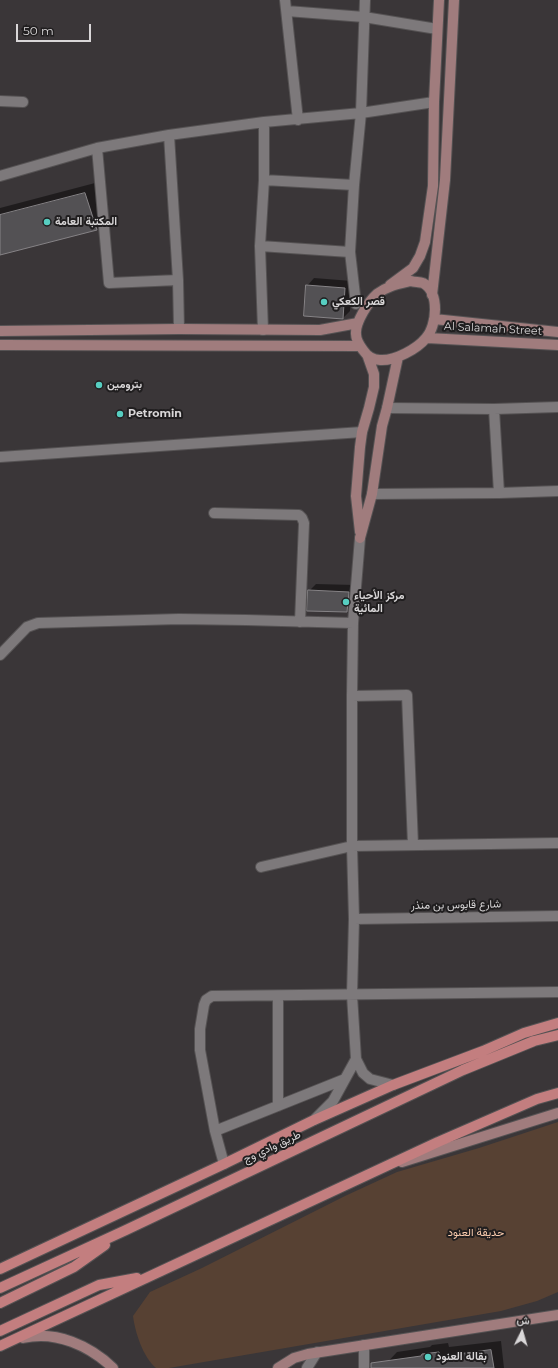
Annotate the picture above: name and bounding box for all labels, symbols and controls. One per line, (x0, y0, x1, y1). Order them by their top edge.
scale bar (18, 16, 93, 42)
text: 50 m (23, 23, 54, 38)
place label: المكتبة العامة (55, 215, 117, 229)
marker: المكتبة العامة (42, 217, 52, 227)
place label: قصر الكعكي (332, 295, 385, 309)
marker: قصر الكعكي (319, 297, 329, 307)
street label: Al Salamah Street (444, 320, 542, 338)
place label: بترومين (107, 378, 142, 392)
marker: بترومين (94, 380, 104, 390)
place label: Petromin (128, 407, 182, 421)
marker: Petromin (115, 409, 125, 419)
place label: مركز الأحياء المائية (354, 589, 404, 615)
marker: مركز الأحياء المائية (341, 597, 351, 607)
street label: شارع قابوس بن منذر (411, 898, 501, 912)
street label: طريق وادي وج (241, 1128, 303, 1166)
park label: حديقة العنود (448, 1226, 504, 1240)
north arrow (502, 1312, 542, 1352)
text: ش (516, 1312, 530, 1328)
place label: بقالة العنود (436, 1350, 487, 1364)
marker: بقالة العنود (423, 1352, 433, 1362)

